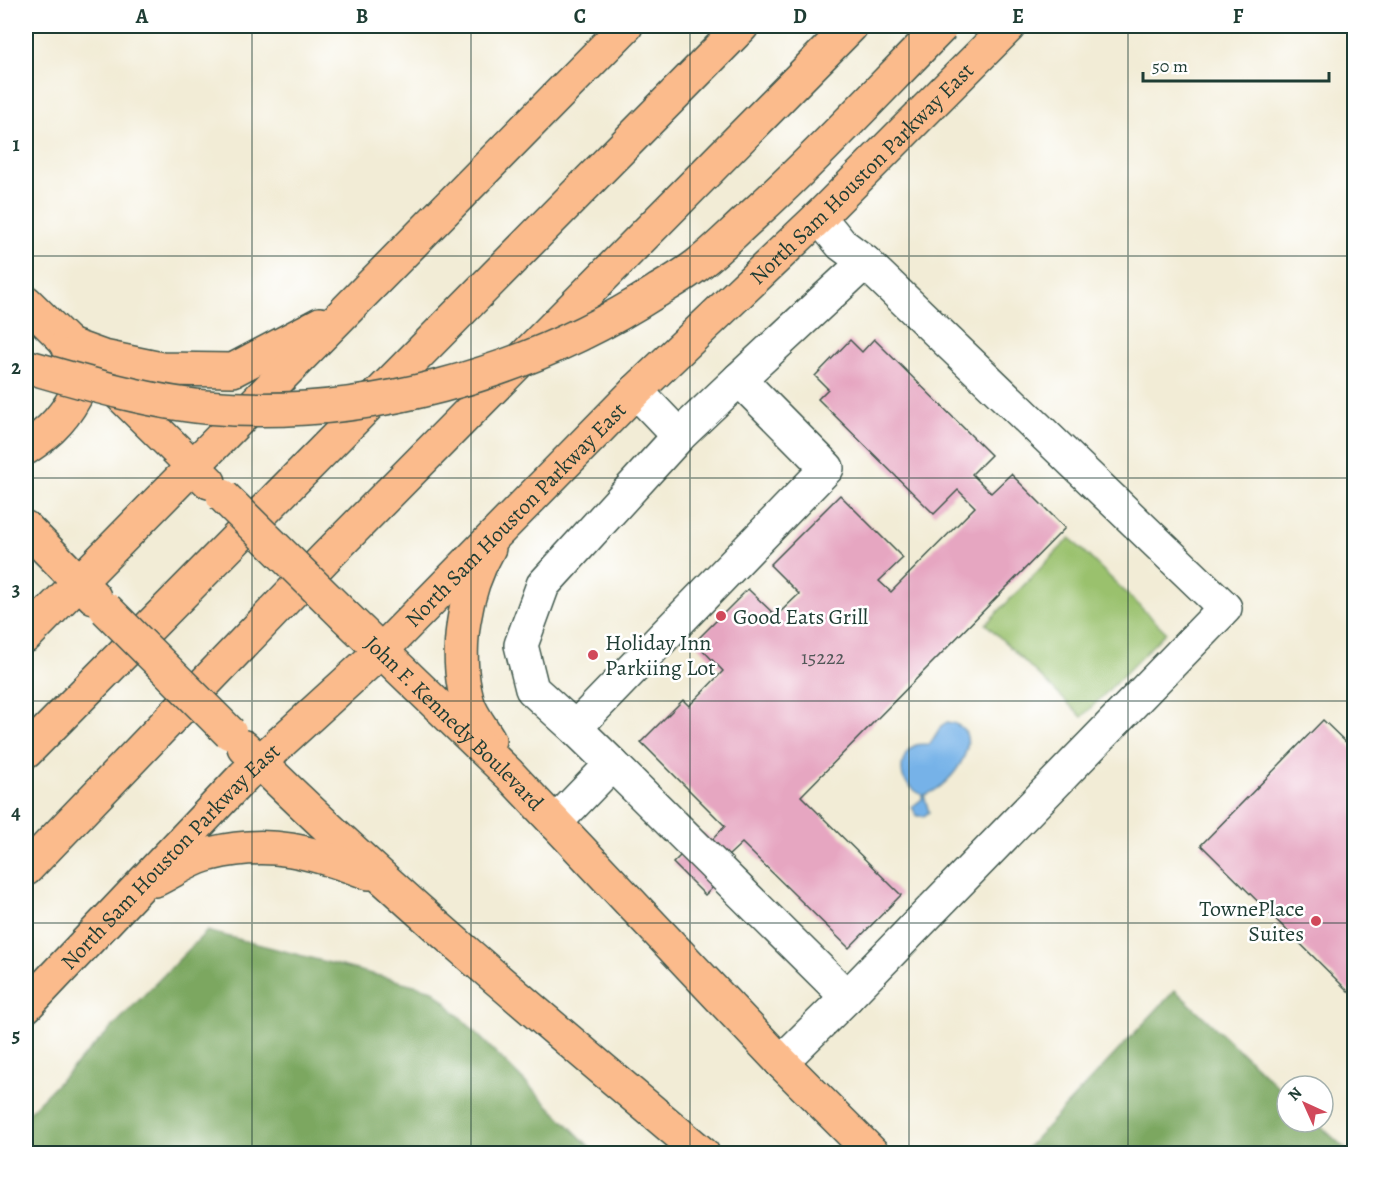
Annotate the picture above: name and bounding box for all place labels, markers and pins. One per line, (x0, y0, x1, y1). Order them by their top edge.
place label: Good Eats Grill (733, 602, 868, 632)
marker: Good Eats Grill (714, 609, 728, 623)
place label: Holiday Inn Parkiing Lot (605, 628, 716, 683)
marker: Holiday Inn Parkiing Lot (586, 648, 600, 662)
place label: TownePlace Suites (1199, 894, 1304, 949)
marker: TownePlace Suites (1309, 914, 1323, 928)

